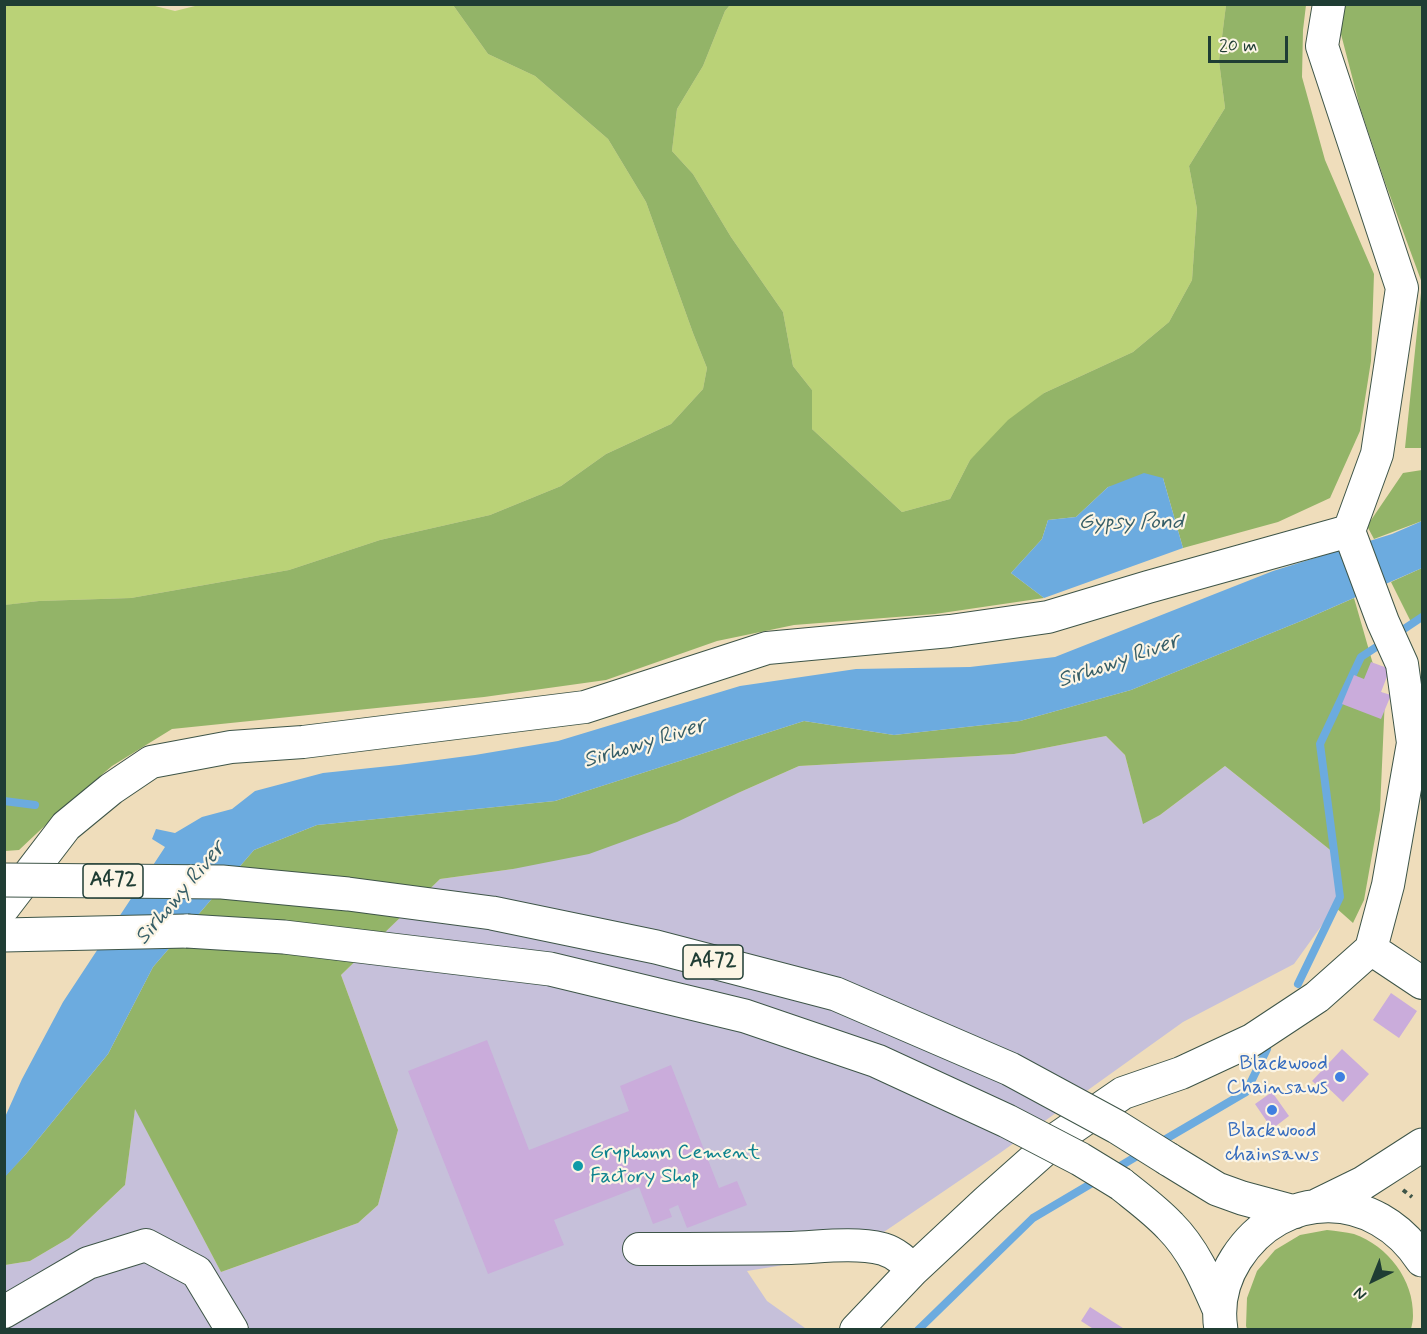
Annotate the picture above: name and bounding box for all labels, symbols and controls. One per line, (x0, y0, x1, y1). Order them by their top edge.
scale bar (1211, 24, 1290, 62)
text: 20 m (1219, 34, 1257, 58)
water label: Gypsy Pond (1078, 510, 1184, 536)
water label: Sirhowy River (1055, 629, 1183, 695)
water label: Sirhowy River (581, 713, 709, 775)
water label: Sirhowy River (130, 837, 232, 951)
road number: A472 (83, 864, 143, 898)
road number: A472 (683, 945, 743, 979)
place label: Blackwood Chainsaws (1226, 1052, 1328, 1102)
marker: Blackwood Chainsaws (1333, 1070, 1347, 1084)
marker: Blackwood chainsaws (1265, 1103, 1279, 1117)
place label: Blackwood chainsaws (1225, 1119, 1319, 1169)
place label: Gryphonn Cement Factory Shop (590, 1141, 760, 1191)
marker: Gryphonn Cement Factory Shop (571, 1159, 585, 1173)
north arrow (1343, 1250, 1403, 1310)
text: N (1349, 1282, 1371, 1305)

